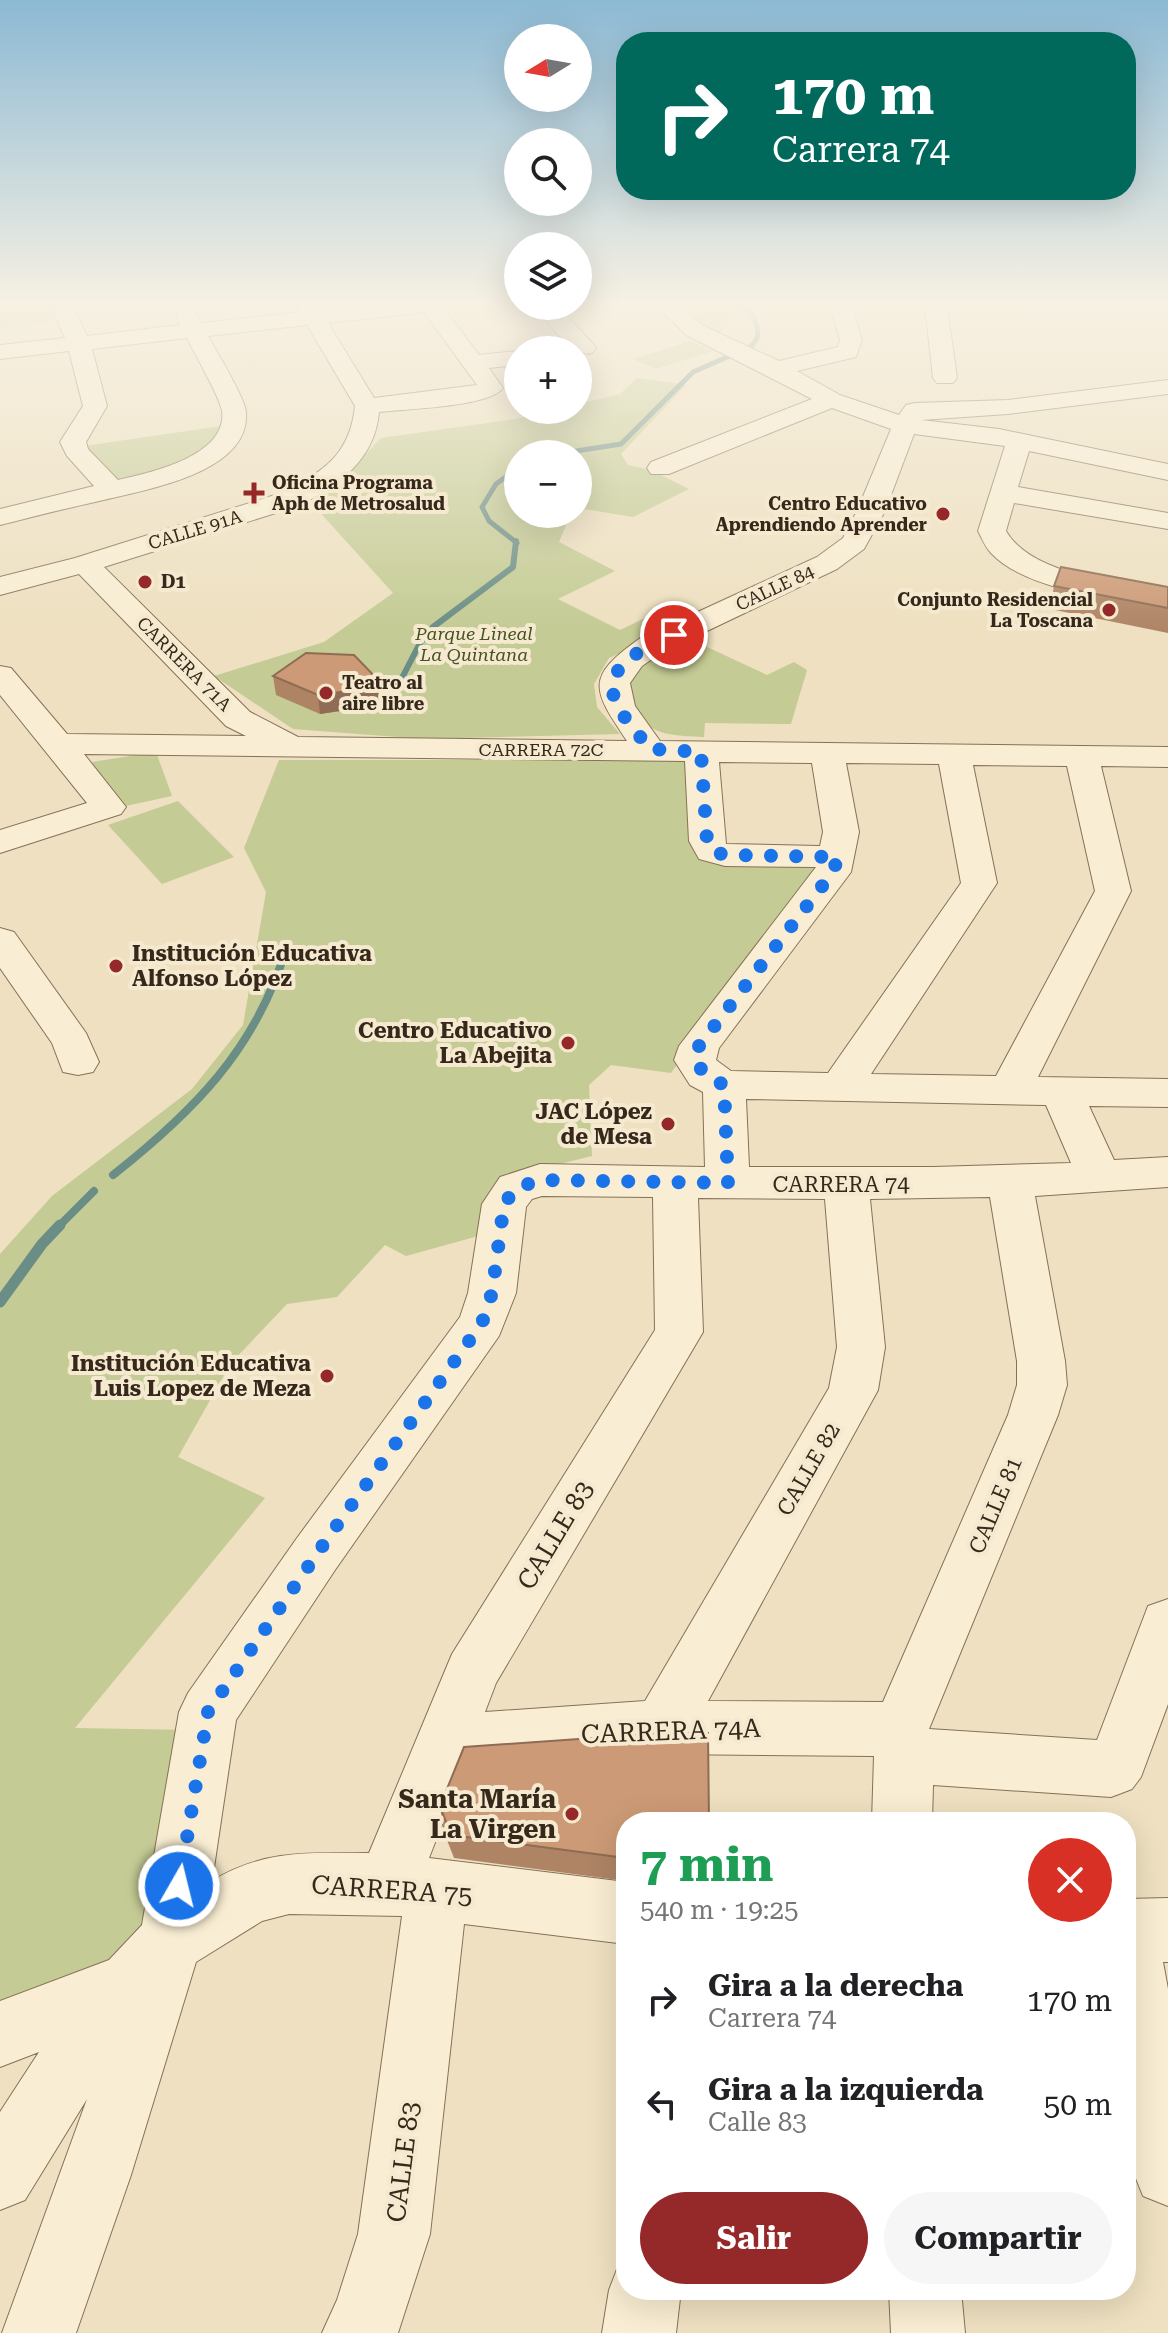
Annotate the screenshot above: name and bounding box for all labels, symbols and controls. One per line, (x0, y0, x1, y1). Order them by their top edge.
north arrow (504, 24, 592, 112)
map controls (504, 24, 592, 528)
text: 170 m (772, 62, 934, 128)
icon: right (640, 64, 744, 168)
button: search (504, 128, 592, 216)
text: Carrera 74 (772, 129, 950, 171)
button: layers (504, 232, 592, 320)
button: + (504, 336, 592, 424)
button: − (504, 440, 592, 528)
place label: Oficina Programa Aph de Metrosalud (272, 472, 445, 514)
marker: Oficina Programa Aph de Metrosalud (243, 482, 265, 504)
place label: Centro Educativo Aprendiendo Aprender (716, 493, 927, 535)
street label: CALLE 91A (146, 505, 245, 554)
marker: Centro Educativo Aprendiendo Aprender (934, 505, 952, 523)
street label: CALLE 84 (732, 560, 817, 615)
place label: D1 (161, 571, 186, 592)
marker: D1 (136, 573, 154, 591)
place label: Conjunto Residencial La Toscana (897, 589, 1093, 631)
pin (640, 601, 708, 669)
marker: Conjunto Residencial La Toscana (1100, 601, 1118, 619)
street label: CARRERA 71A (133, 612, 236, 715)
icon: arrive (652, 613, 696, 657)
park label: Parque Lineal La Quintana (414, 623, 533, 665)
place label: Teatro al aire libre (342, 672, 425, 714)
marker: Teatro al aire libre (317, 684, 335, 702)
street label: CARRERA 72C (479, 739, 604, 760)
place label: Institución Educativa Alfonso López (132, 941, 372, 991)
marker: Institución Educativa Alfonso López (107, 957, 125, 975)
place label: Centro Educativo La Abejita (358, 1018, 552, 1068)
marker: Centro Educativo La Abejita (559, 1034, 577, 1052)
place label: JAC López de Mesa (535, 1099, 652, 1149)
marker: JAC López de Mesa (659, 1115, 677, 1133)
street label: CARRERA 74 (773, 1172, 910, 1197)
place label: Institución Educativa Luis Lopez de Meza (71, 1351, 311, 1401)
marker: Institución Educativa Luis Lopez de Meza (318, 1367, 336, 1385)
street label: CALLE 82 (772, 1419, 845, 1520)
street label: CALLE 81 (964, 1453, 1027, 1557)
street label: CALLE 83 (511, 1475, 599, 1595)
street label: CARRERA 74A (581, 1713, 761, 1749)
place label: Santa María La Virgen (398, 1784, 556, 1844)
marker: Santa María La Virgen (563, 1805, 581, 1823)
text: 7 min (640, 1837, 773, 1893)
button: close (1028, 1838, 1112, 1922)
position arrow (137, 1844, 221, 1928)
street label: CARRERA 75 (310, 1869, 474, 1911)
text: 540 m · 19:25 (640, 1895, 799, 1925)
text: Gira a la derecha (708, 1968, 963, 2003)
icon: right (640, 1978, 684, 2022)
text: 170 m (1027, 1983, 1112, 2018)
text: Carrera 74 (708, 2003, 836, 2033)
text: Gira a la izquierda (708, 2072, 984, 2107)
icon: left (640, 2082, 684, 2126)
text: 50 m (1043, 2087, 1112, 2122)
street label: CALLE 83 (381, 2100, 425, 2224)
text: Calle 83 (708, 2107, 807, 2137)
button: Salir (640, 2192, 868, 2284)
button: Compartir (884, 2192, 1112, 2284)

